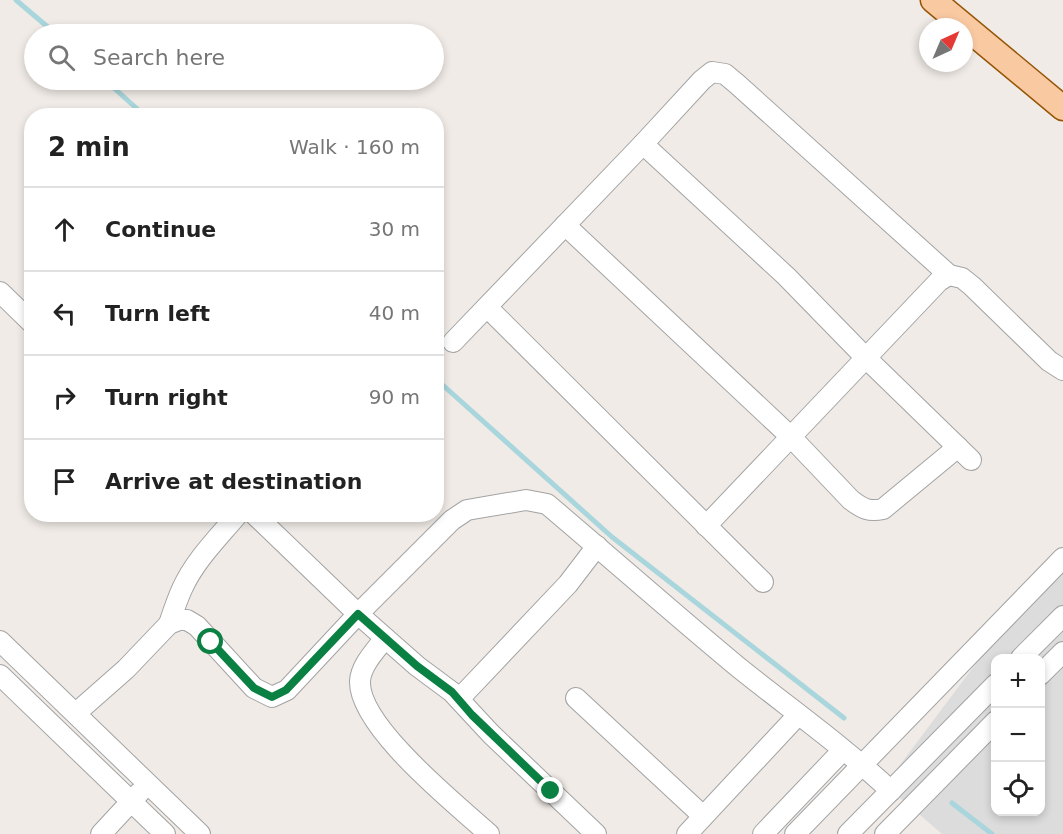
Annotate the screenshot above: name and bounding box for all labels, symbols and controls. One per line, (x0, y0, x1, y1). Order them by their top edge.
north arrow (919, 18, 973, 72)
search box (24, 24, 444, 90)
icon: search (45, 41, 78, 74)
text: Search here (93, 45, 225, 70)
text: 2 min (48, 132, 130, 162)
text: Walk · 160 m (289, 135, 420, 159)
icon: ahead (48, 213, 81, 246)
text: Continue (105, 217, 216, 242)
text: 30 m (369, 217, 420, 241)
icon: left (48, 297, 81, 330)
text: Turn left (105, 301, 210, 326)
text: 40 m (369, 301, 420, 325)
icon: right (48, 381, 81, 414)
text: Turn right (105, 385, 228, 410)
text: 90 m (369, 385, 420, 409)
icon: arrive (48, 465, 81, 498)
text: Arrive at destination (105, 469, 362, 494)
route start (197, 628, 223, 654)
map controls (991, 654, 1045, 816)
button: + (991, 654, 1045, 708)
button: − (991, 708, 1045, 762)
button: locate (991, 762, 1045, 816)
route end (537, 777, 563, 803)

